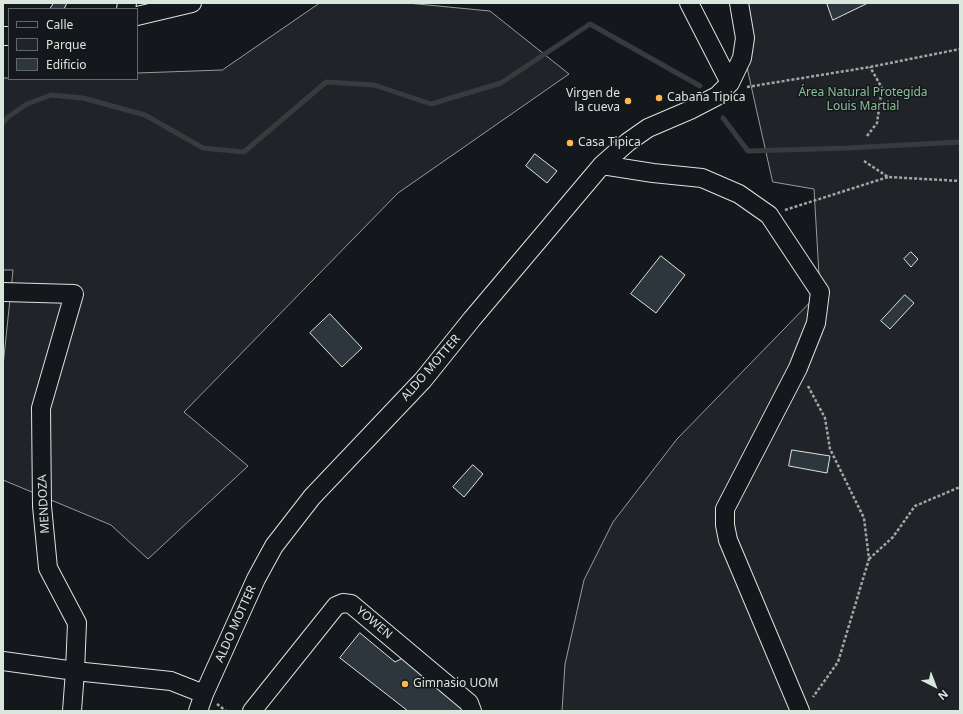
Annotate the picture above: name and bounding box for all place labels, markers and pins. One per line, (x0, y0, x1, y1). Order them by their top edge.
place label: Virgen de la cueva (566, 87, 620, 115)
place label: Cabaña Tipica (667, 91, 745, 105)
marker: Cabaña Tipica (654, 93, 664, 103)
marker: Virgen de la cueva (623, 96, 633, 106)
place label: Casa Tipica (578, 136, 641, 150)
marker: Casa Tipica (565, 138, 575, 148)
place label: Gimnasio UOM (413, 677, 498, 691)
marker: Gimnasio UOM (400, 679, 410, 689)

